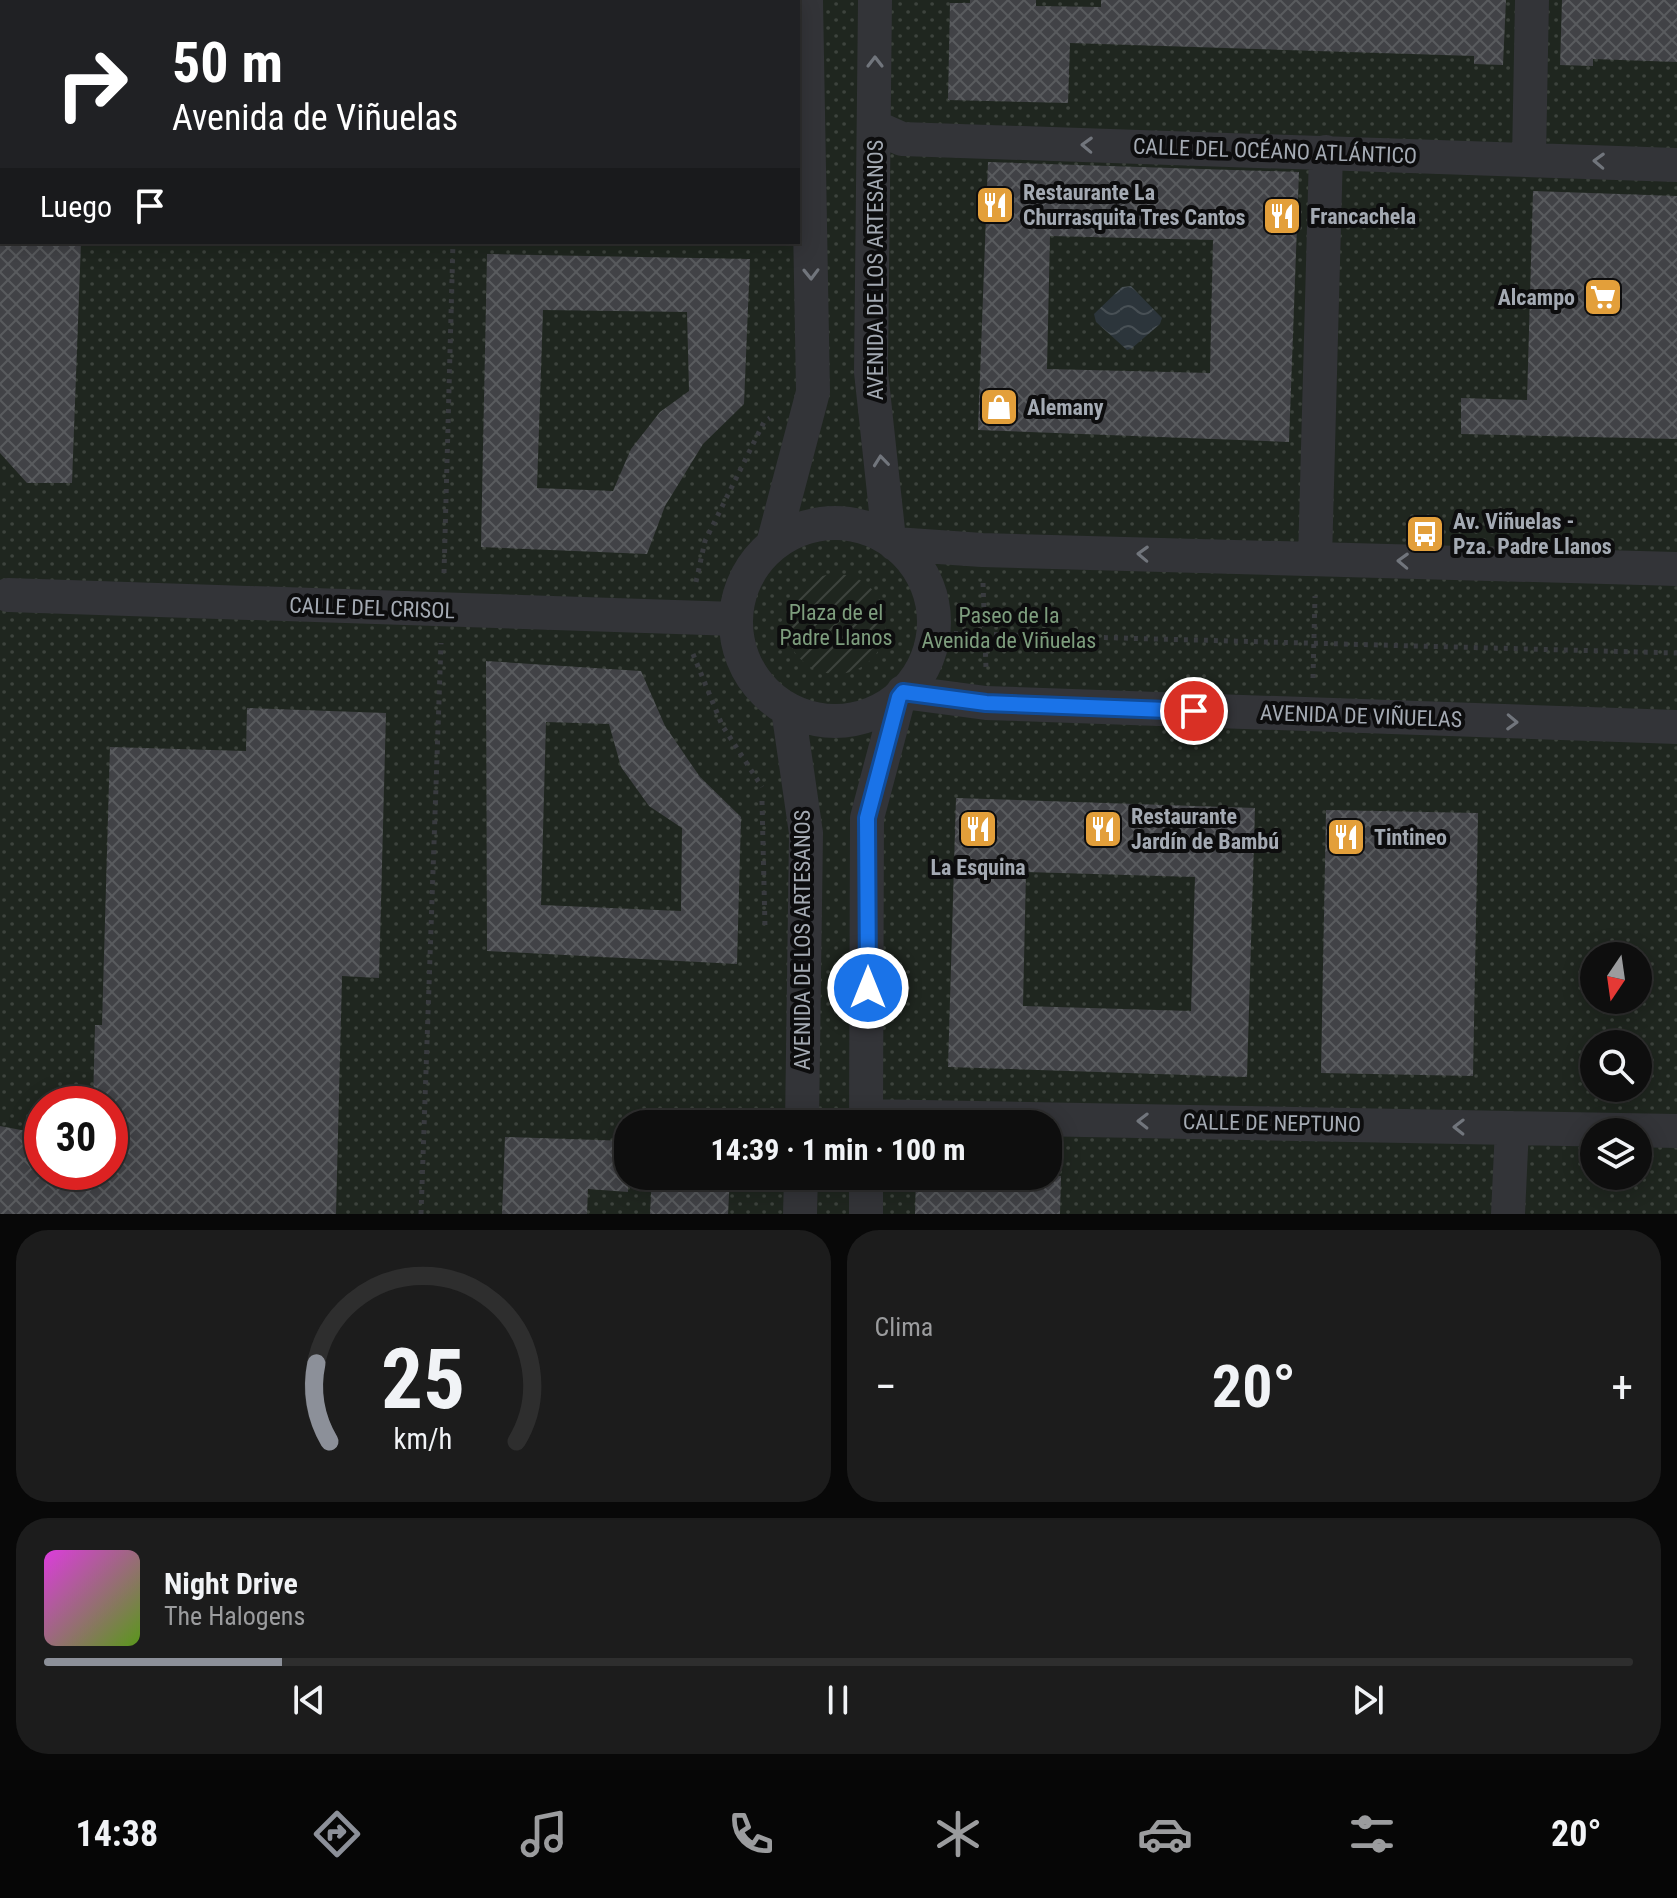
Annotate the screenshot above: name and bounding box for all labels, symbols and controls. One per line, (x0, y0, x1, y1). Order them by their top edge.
text: 50 m (172, 30, 283, 96)
icon: right (40, 32, 144, 136)
one-way arrow (866, 55, 884, 68)
text: Avenida de Viñuelas (172, 97, 458, 139)
street label: CALLE DEL OCÉANO ATLÁNTICO (1132, 134, 1418, 168)
one-way arrow (1080, 136, 1093, 153)
street label: AVENIDA DE LOS ARTESANOS (863, 140, 888, 400)
one-way arrow (1592, 153, 1605, 170)
place label: Restaurante La Churrasquita Tres Cantos (1023, 180, 1246, 230)
icon: arrive (128, 184, 172, 228)
restaurant icon: Restaurante La Churrasquita Tres Cantos (974, 184, 1016, 226)
text: Luego (40, 189, 112, 224)
restaurant icon: Francachela (1261, 195, 1303, 237)
place label: Francachela (1310, 204, 1416, 229)
one-way arrow (802, 268, 820, 281)
supermarket icon: Alcampo (1582, 276, 1624, 318)
place label: Alcampo (1498, 285, 1575, 310)
shop icon: Alemany (978, 386, 1020, 428)
place label: Alemany (1027, 395, 1104, 420)
one-way arrow (872, 454, 889, 467)
place label: Av. Viñuelas - Pza. Padre Llanos (1453, 509, 1612, 559)
bus stop icon: Av. Viñuelas - Pza. Padre Llanos (1404, 513, 1446, 555)
one-way arrow (1136, 546, 1149, 563)
one-way arrow (1396, 553, 1409, 570)
street label: CALLE DEL CRISOL (289, 593, 455, 623)
park label: Plaza de el Padre Llanos (779, 600, 893, 650)
park label: Paseo de la Avenida de Viñuelas (922, 603, 1096, 653)
pin (1160, 677, 1228, 745)
icon: arrive (1172, 689, 1216, 733)
street label: AVENIDA DE VIÑUELAS (1259, 700, 1463, 732)
one-way arrow (1506, 713, 1519, 730)
place label: Restaurante Jardín de Bambú (1131, 804, 1279, 854)
restaurant icon: La Esquina (957, 808, 999, 850)
restaurant icon: Restaurante Jardín de Bambú (1082, 808, 1124, 850)
street label: AVENIDA DE LOS ARTESANOS (790, 810, 815, 1070)
restaurant icon: Tintineo (1325, 816, 1367, 858)
place label: Tintineo (1374, 825, 1447, 850)
place label: La Esquina (930, 855, 1026, 880)
north arrow (1580, 942, 1652, 1014)
map controls (1580, 942, 1652, 1190)
position arrow (826, 946, 910, 1030)
button: search (1580, 1030, 1652, 1102)
speed limit sign: 30 (24, 1086, 128, 1190)
street label: CALLE DE NEPTUNO (1183, 1109, 1361, 1137)
one-way arrow (1136, 1112, 1149, 1130)
one-way arrow (1452, 1118, 1465, 1135)
button: layers (1580, 1118, 1652, 1190)
text: 14:39 · 1 min · 100 m (711, 1132, 965, 1167)
text: Clima (875, 1312, 933, 1342)
text: 25 (381, 1331, 465, 1428)
text: 20° (1212, 1351, 1296, 1422)
text: − (875, 1361, 897, 1413)
text: + (1611, 1361, 1633, 1413)
text: km/h (394, 1422, 453, 1456)
text: Night Drive (164, 1566, 298, 1601)
text: The Halogens (164, 1601, 305, 1631)
icon: previous (287, 1678, 331, 1722)
icon: pause (816, 1678, 860, 1722)
icon: next (1346, 1678, 1390, 1722)
icon: directions (309, 1806, 365, 1862)
icon: music (516, 1806, 572, 1862)
icon: phone (723, 1806, 779, 1862)
icon: climate (930, 1806, 986, 1862)
icon: car (1137, 1806, 1193, 1862)
icon: filters (1344, 1806, 1400, 1862)
text: 14:38 (75, 1813, 158, 1855)
text: 20° (1551, 1813, 1601, 1855)

